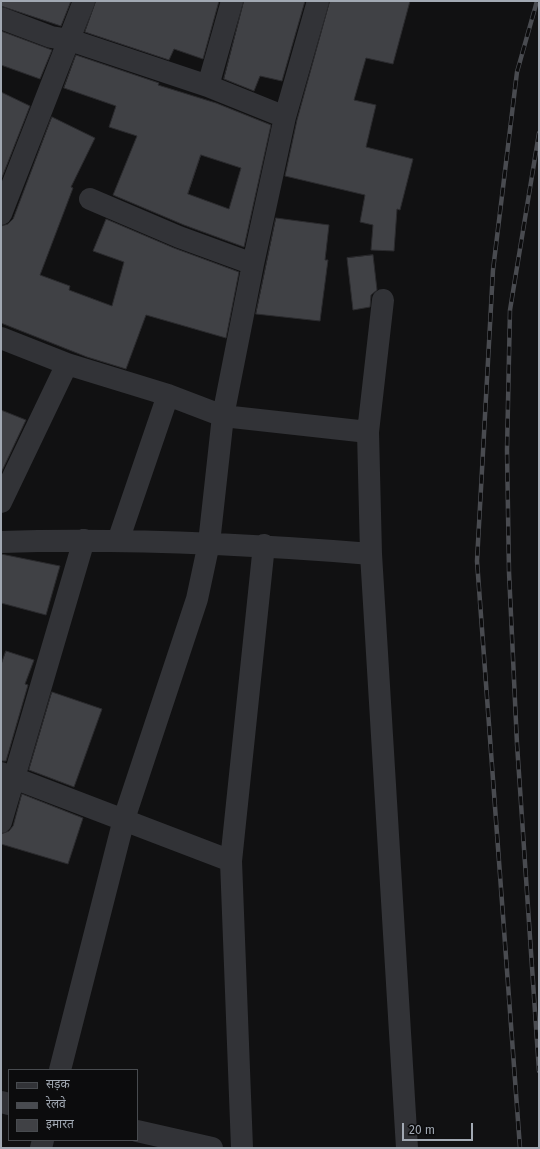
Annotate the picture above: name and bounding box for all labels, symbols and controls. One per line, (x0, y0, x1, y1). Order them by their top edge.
legend (8, 1069, 138, 1141)
text: सड़क (46, 1077, 70, 1091)
text: रेलवे (46, 1097, 66, 1111)
scale bar (404, 1115, 475, 1141)
text: इमारत (46, 1117, 74, 1131)
text: 20 m (409, 1123, 435, 1137)

